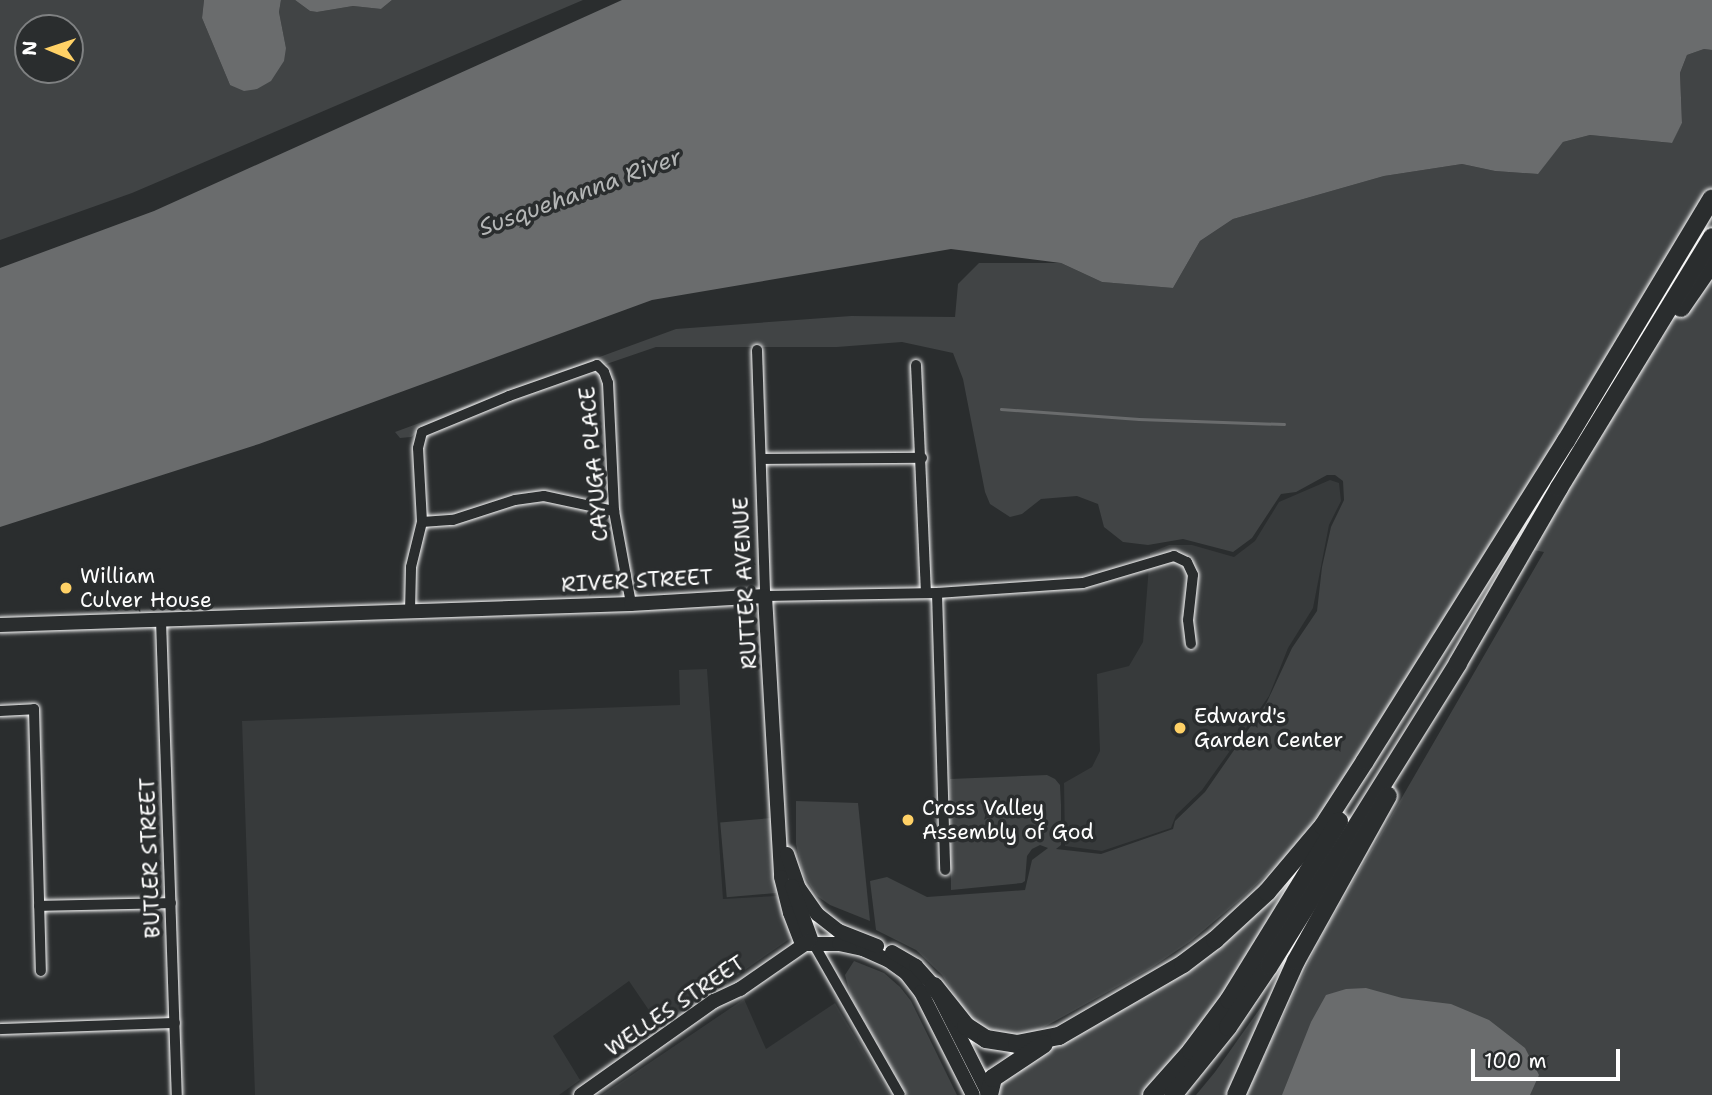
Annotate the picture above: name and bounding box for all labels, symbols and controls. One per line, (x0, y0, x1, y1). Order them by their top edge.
north arrow (14, 14, 84, 84)
text: N (17, 40, 42, 56)
water label: Susquehanna River (475, 142, 685, 242)
street label: CAYUGA PLACE (575, 385, 613, 543)
street label: RUTTER AVENUE (728, 496, 762, 670)
place label: William Culver House (80, 563, 212, 613)
street label: RIVER STREET (561, 564, 713, 598)
marker: William Culver House (58, 580, 74, 596)
place label: Edward's Garden Center (1194, 703, 1343, 753)
marker: Edward's Garden Center (1172, 720, 1188, 736)
street label: BUTLER STREET (135, 777, 165, 939)
place label: Cross Valley Assembly of God (922, 795, 1094, 845)
marker: Cross Valley Assembly of God (900, 812, 916, 828)
street label: WELLES STREET (600, 950, 750, 1062)
scale bar (1474, 1036, 1623, 1080)
text: 100 m (1484, 1047, 1547, 1075)

